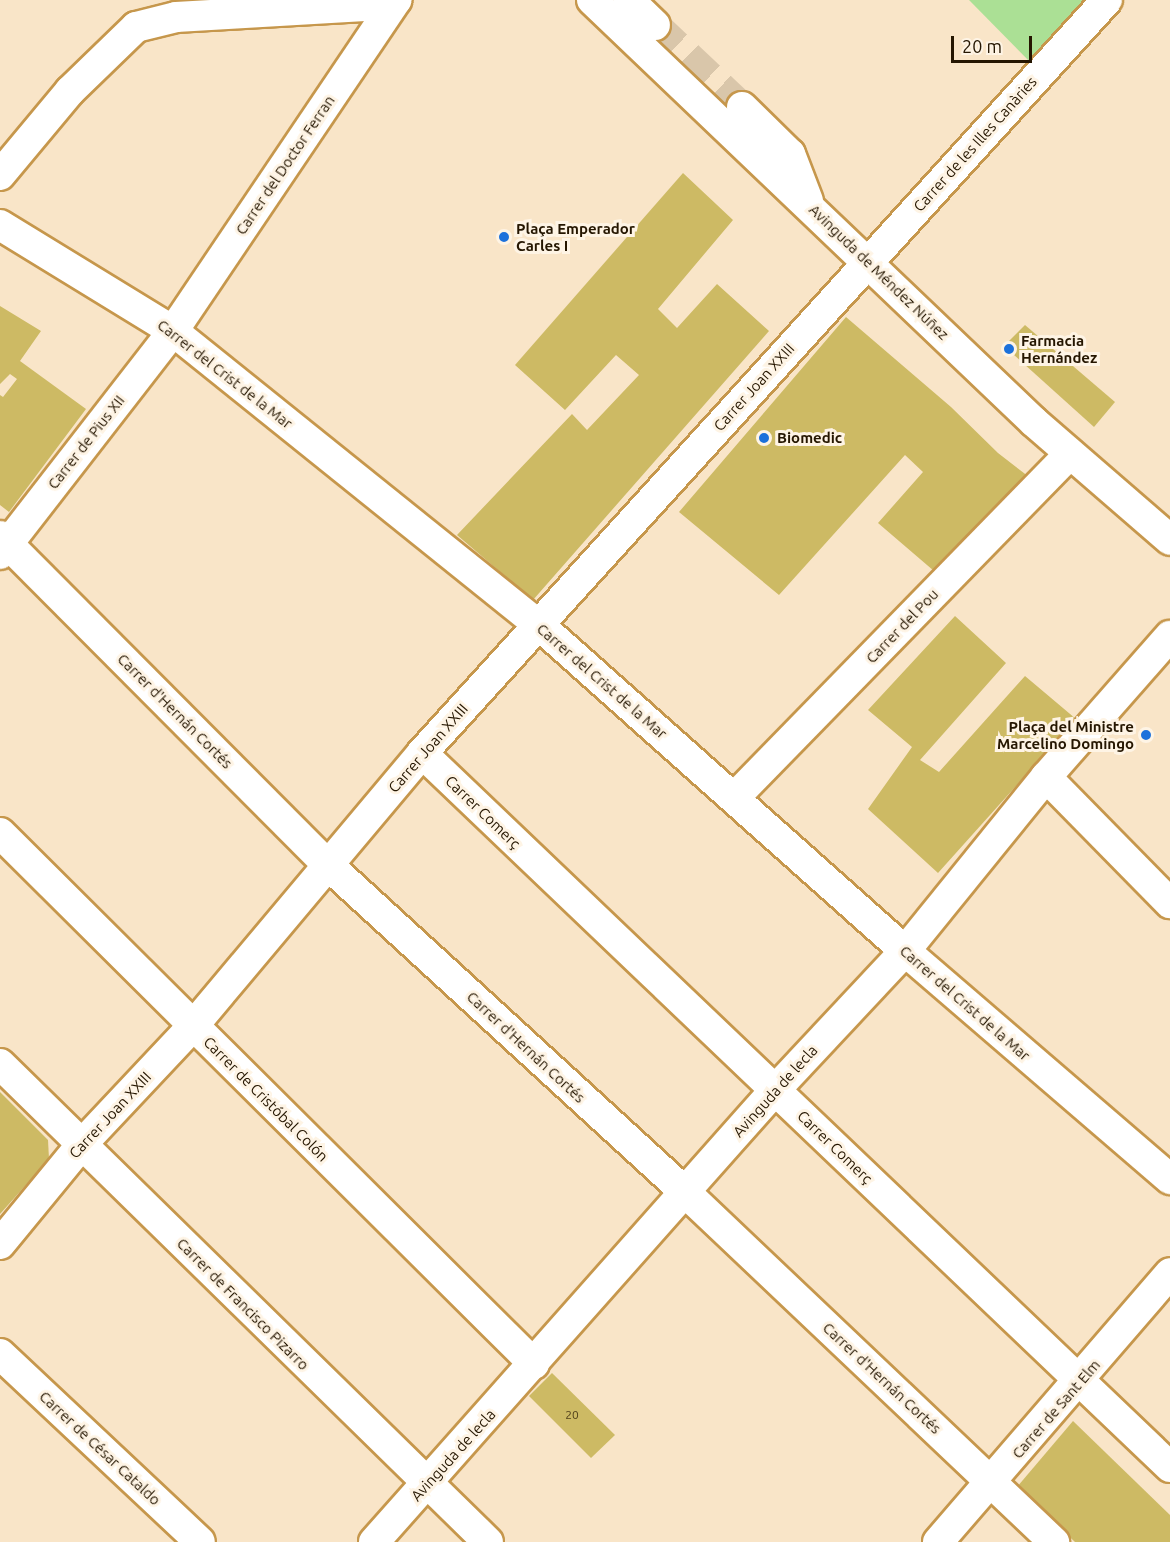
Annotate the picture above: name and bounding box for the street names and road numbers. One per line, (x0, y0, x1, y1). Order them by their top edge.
street label: Carrer de les Illes Canàries (910, 73, 1040, 215)
street label: Carrer del Doctor Ferran (232, 92, 338, 238)
street label: Avinguda de Méndez Núñez (805, 201, 953, 343)
street label: Carrer del Crist de la Mar (154, 316, 296, 432)
street label: Carrer Joan XXIII (710, 339, 798, 435)
street label: Carrer de Pius XII (44, 391, 128, 493)
street label: Carrer del Pou (862, 585, 942, 667)
street label: Carrer del Crist de la Mar (533, 620, 671, 742)
street label: Carrer d'Hernán Cortés (114, 650, 236, 772)
street label: Carrer Joan XXIII (385, 700, 471, 796)
street label: Carrer Comerç (442, 772, 524, 852)
street label: Carrer del Crist de la Mar (896, 942, 1034, 1064)
street label: Carrer d'Hernán Cortés (463, 988, 589, 1106)
street label: Carrer de Cristóbal Colón (200, 1033, 332, 1165)
street label: Avinguda de lecla (729, 1041, 821, 1141)
street label: Carrer Joan XXIII (65, 1068, 155, 1162)
street label: Carrer Comerç (794, 1107, 876, 1187)
street label: Carrer de Francisco Pizarro (173, 1234, 313, 1374)
street label: Carrer d'Hernán Cortés (819, 1319, 945, 1437)
street label: Carrer de Sant Elm (1008, 1356, 1104, 1462)
street label: Carrer de César Cataldo (36, 1387, 164, 1509)
street label: Avinguda de lecla (407, 1405, 499, 1505)

